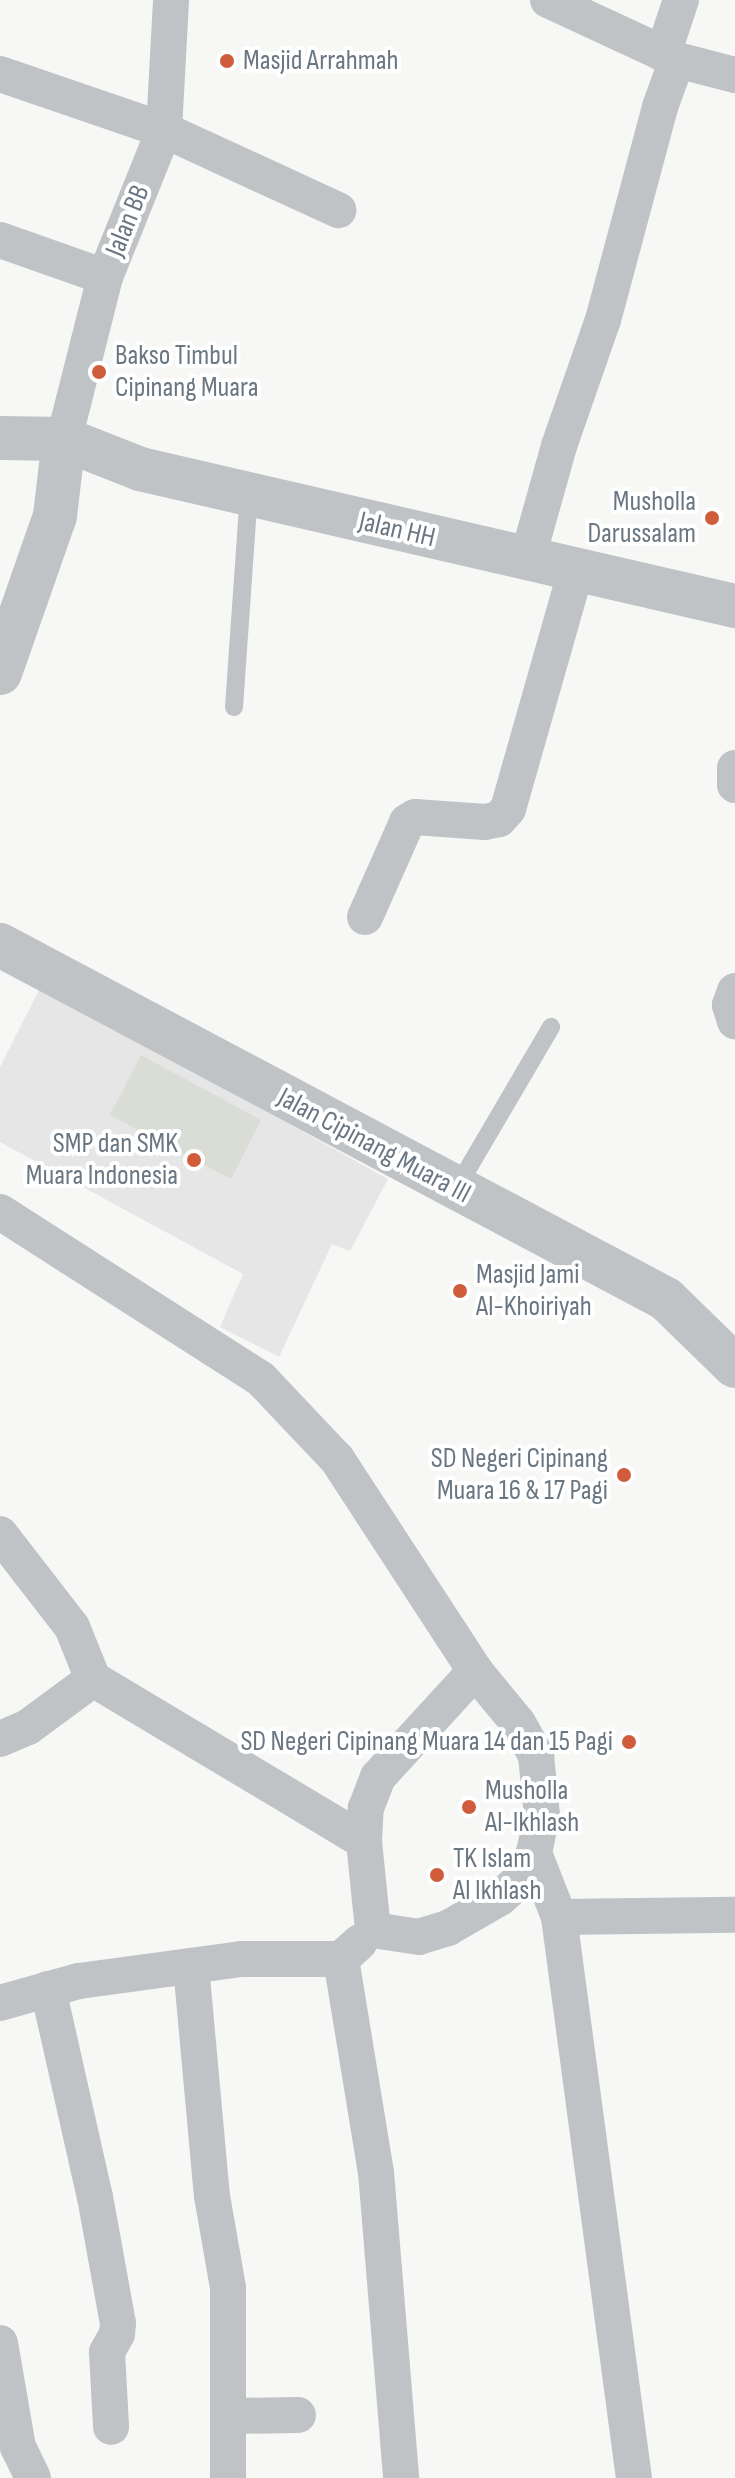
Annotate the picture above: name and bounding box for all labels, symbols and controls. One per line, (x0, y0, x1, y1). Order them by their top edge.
place label: Masjid Arrahmah (243, 44, 398, 78)
marker: Masjid Arrahmah (218, 52, 236, 70)
street label: Jalan BB (99, 180, 157, 262)
place label: Bakso Timbul Cipinang Muara (115, 339, 258, 405)
marker: Bakso Timbul Cipinang Muara (90, 363, 108, 381)
place label: Musholla Darussalam (587, 485, 696, 551)
street label: Jalan HH (356, 505, 438, 555)
marker: Musholla Darussalam (703, 509, 721, 527)
street label: Jalan Cipinang Muara III (272, 1081, 476, 1211)
place label: SMP dan SMK Muara Indonesia (26, 1127, 178, 1193)
marker: SMP dan SMK Muara Indonesia (185, 1151, 203, 1169)
place label: Masjid Jami Al-Khoiriyah (476, 1258, 592, 1324)
marker: Masjid Jami Al-Khoiriyah (451, 1282, 469, 1300)
place label: SD Negeri Cipinang Muara 16 & 17 Pagi (431, 1442, 608, 1508)
marker: SD Negeri Cipinang Muara 16 & 17 Pagi (615, 1466, 633, 1484)
place label: SD Negeri Cipinang Muara 14 dan 15 Pagi (240, 1725, 613, 1759)
marker: SD Negeri Cipinang Muara 14 dan 15 Pagi (620, 1733, 638, 1751)
place label: Musholla Al-Ikhlash (485, 1774, 579, 1840)
marker: Musholla Al-Ikhlash (460, 1798, 478, 1816)
place label: TK Islam Al Ikhlash (453, 1842, 541, 1908)
marker: TK Islam Al Ikhlash (428, 1866, 446, 1884)

